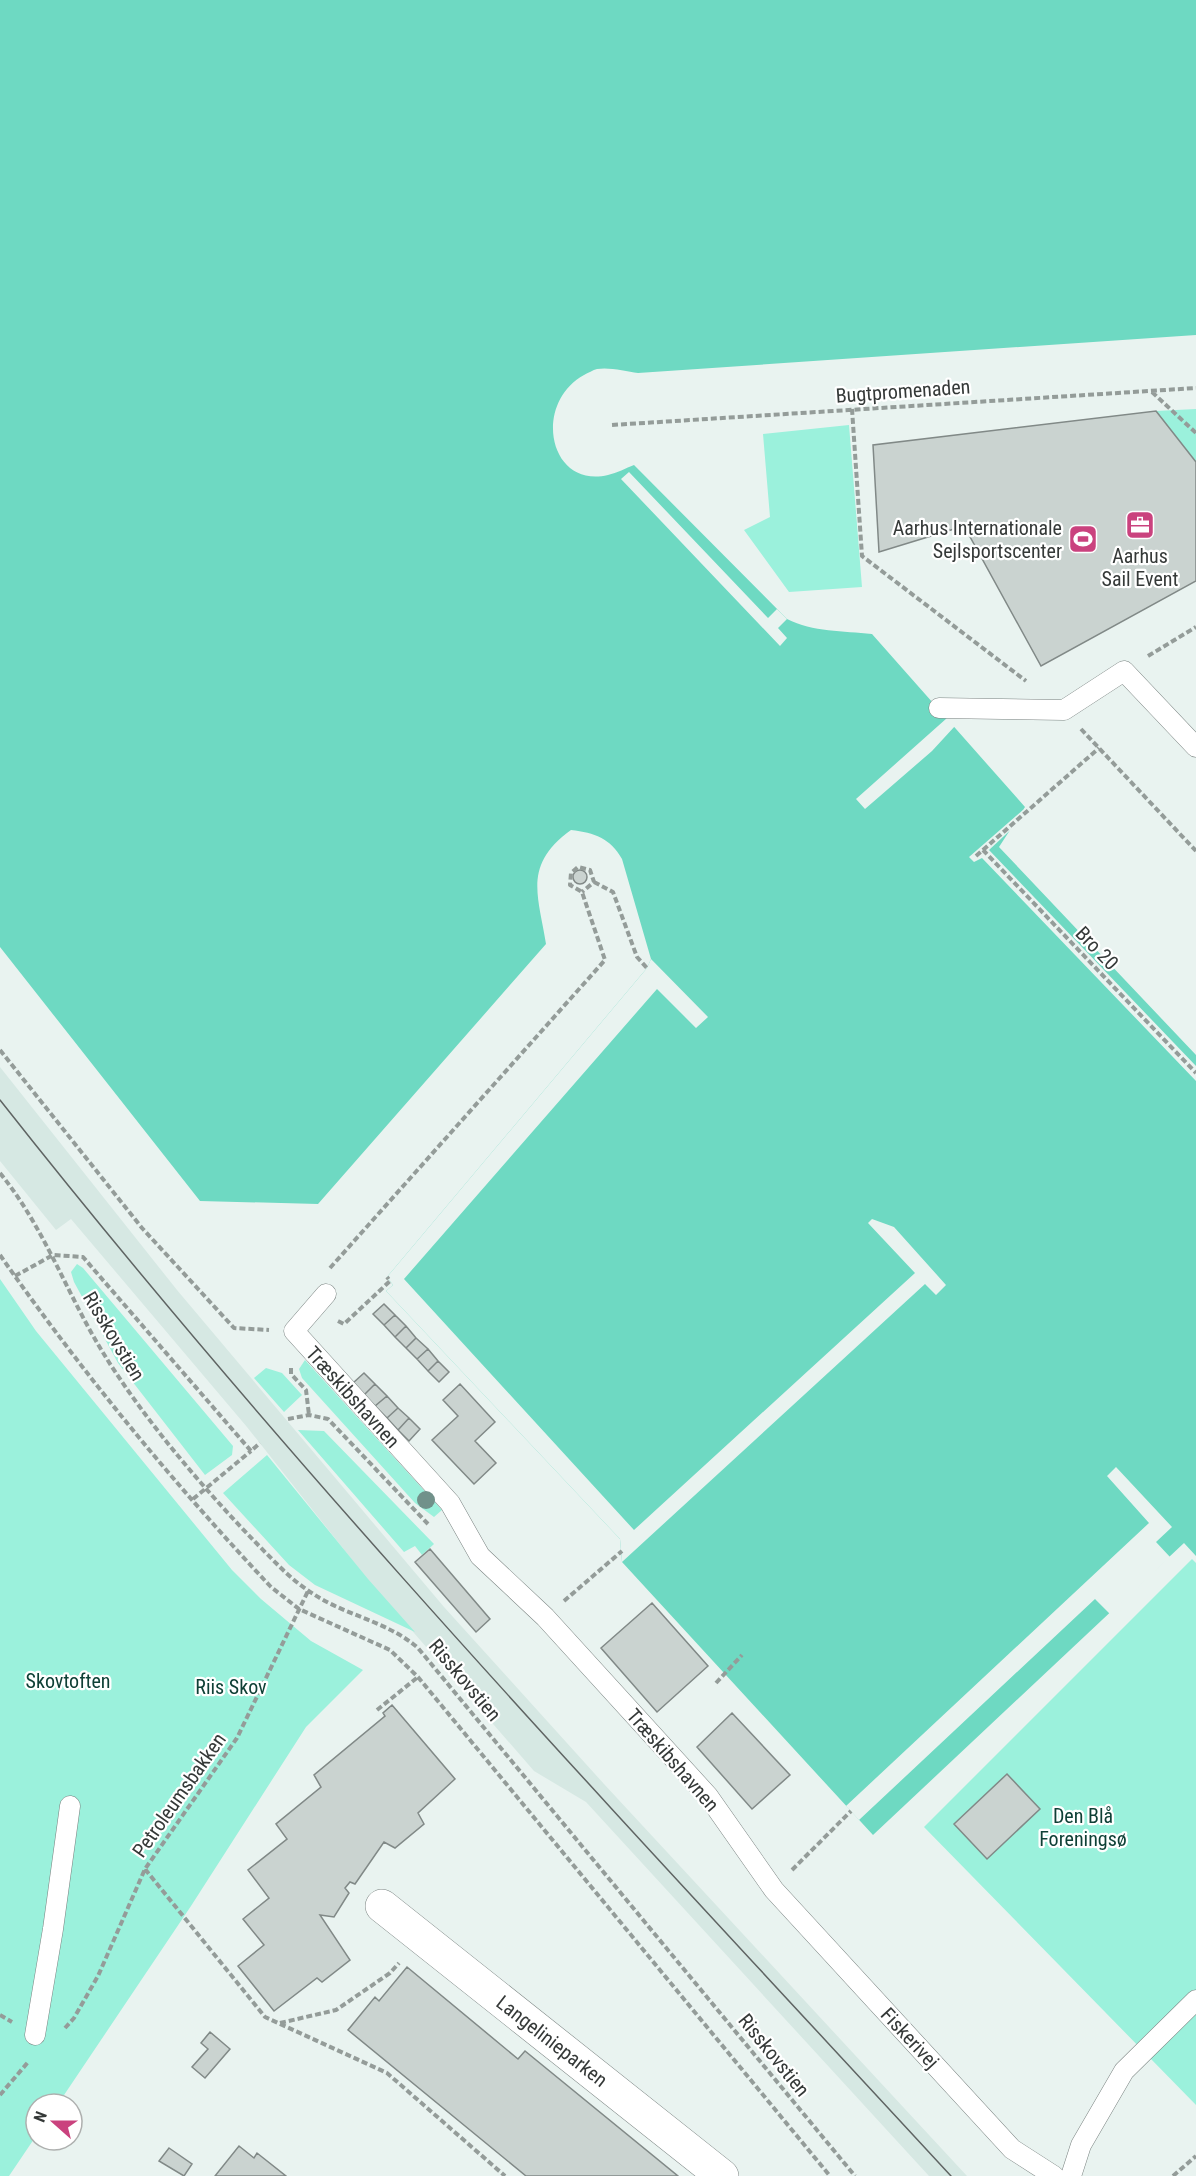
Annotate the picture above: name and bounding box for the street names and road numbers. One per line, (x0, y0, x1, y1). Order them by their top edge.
street label: Bugtpromenaden (835, 374, 971, 408)
street label: Bro 20 (1071, 921, 1123, 975)
street label: Risskovstien (78, 1287, 150, 1385)
street label: Træskibshavnen (301, 1341, 405, 1453)
street label: Risskovstien (424, 1634, 506, 1726)
street label: Træskibshavnen (622, 1704, 724, 1816)
street label: Petroleumsbakken (127, 1728, 231, 1862)
street label: Langelinieparken (492, 1990, 612, 2092)
street label: Fiskerivej (876, 2003, 944, 2073)
street label: Risskovstien (733, 2009, 815, 2101)

